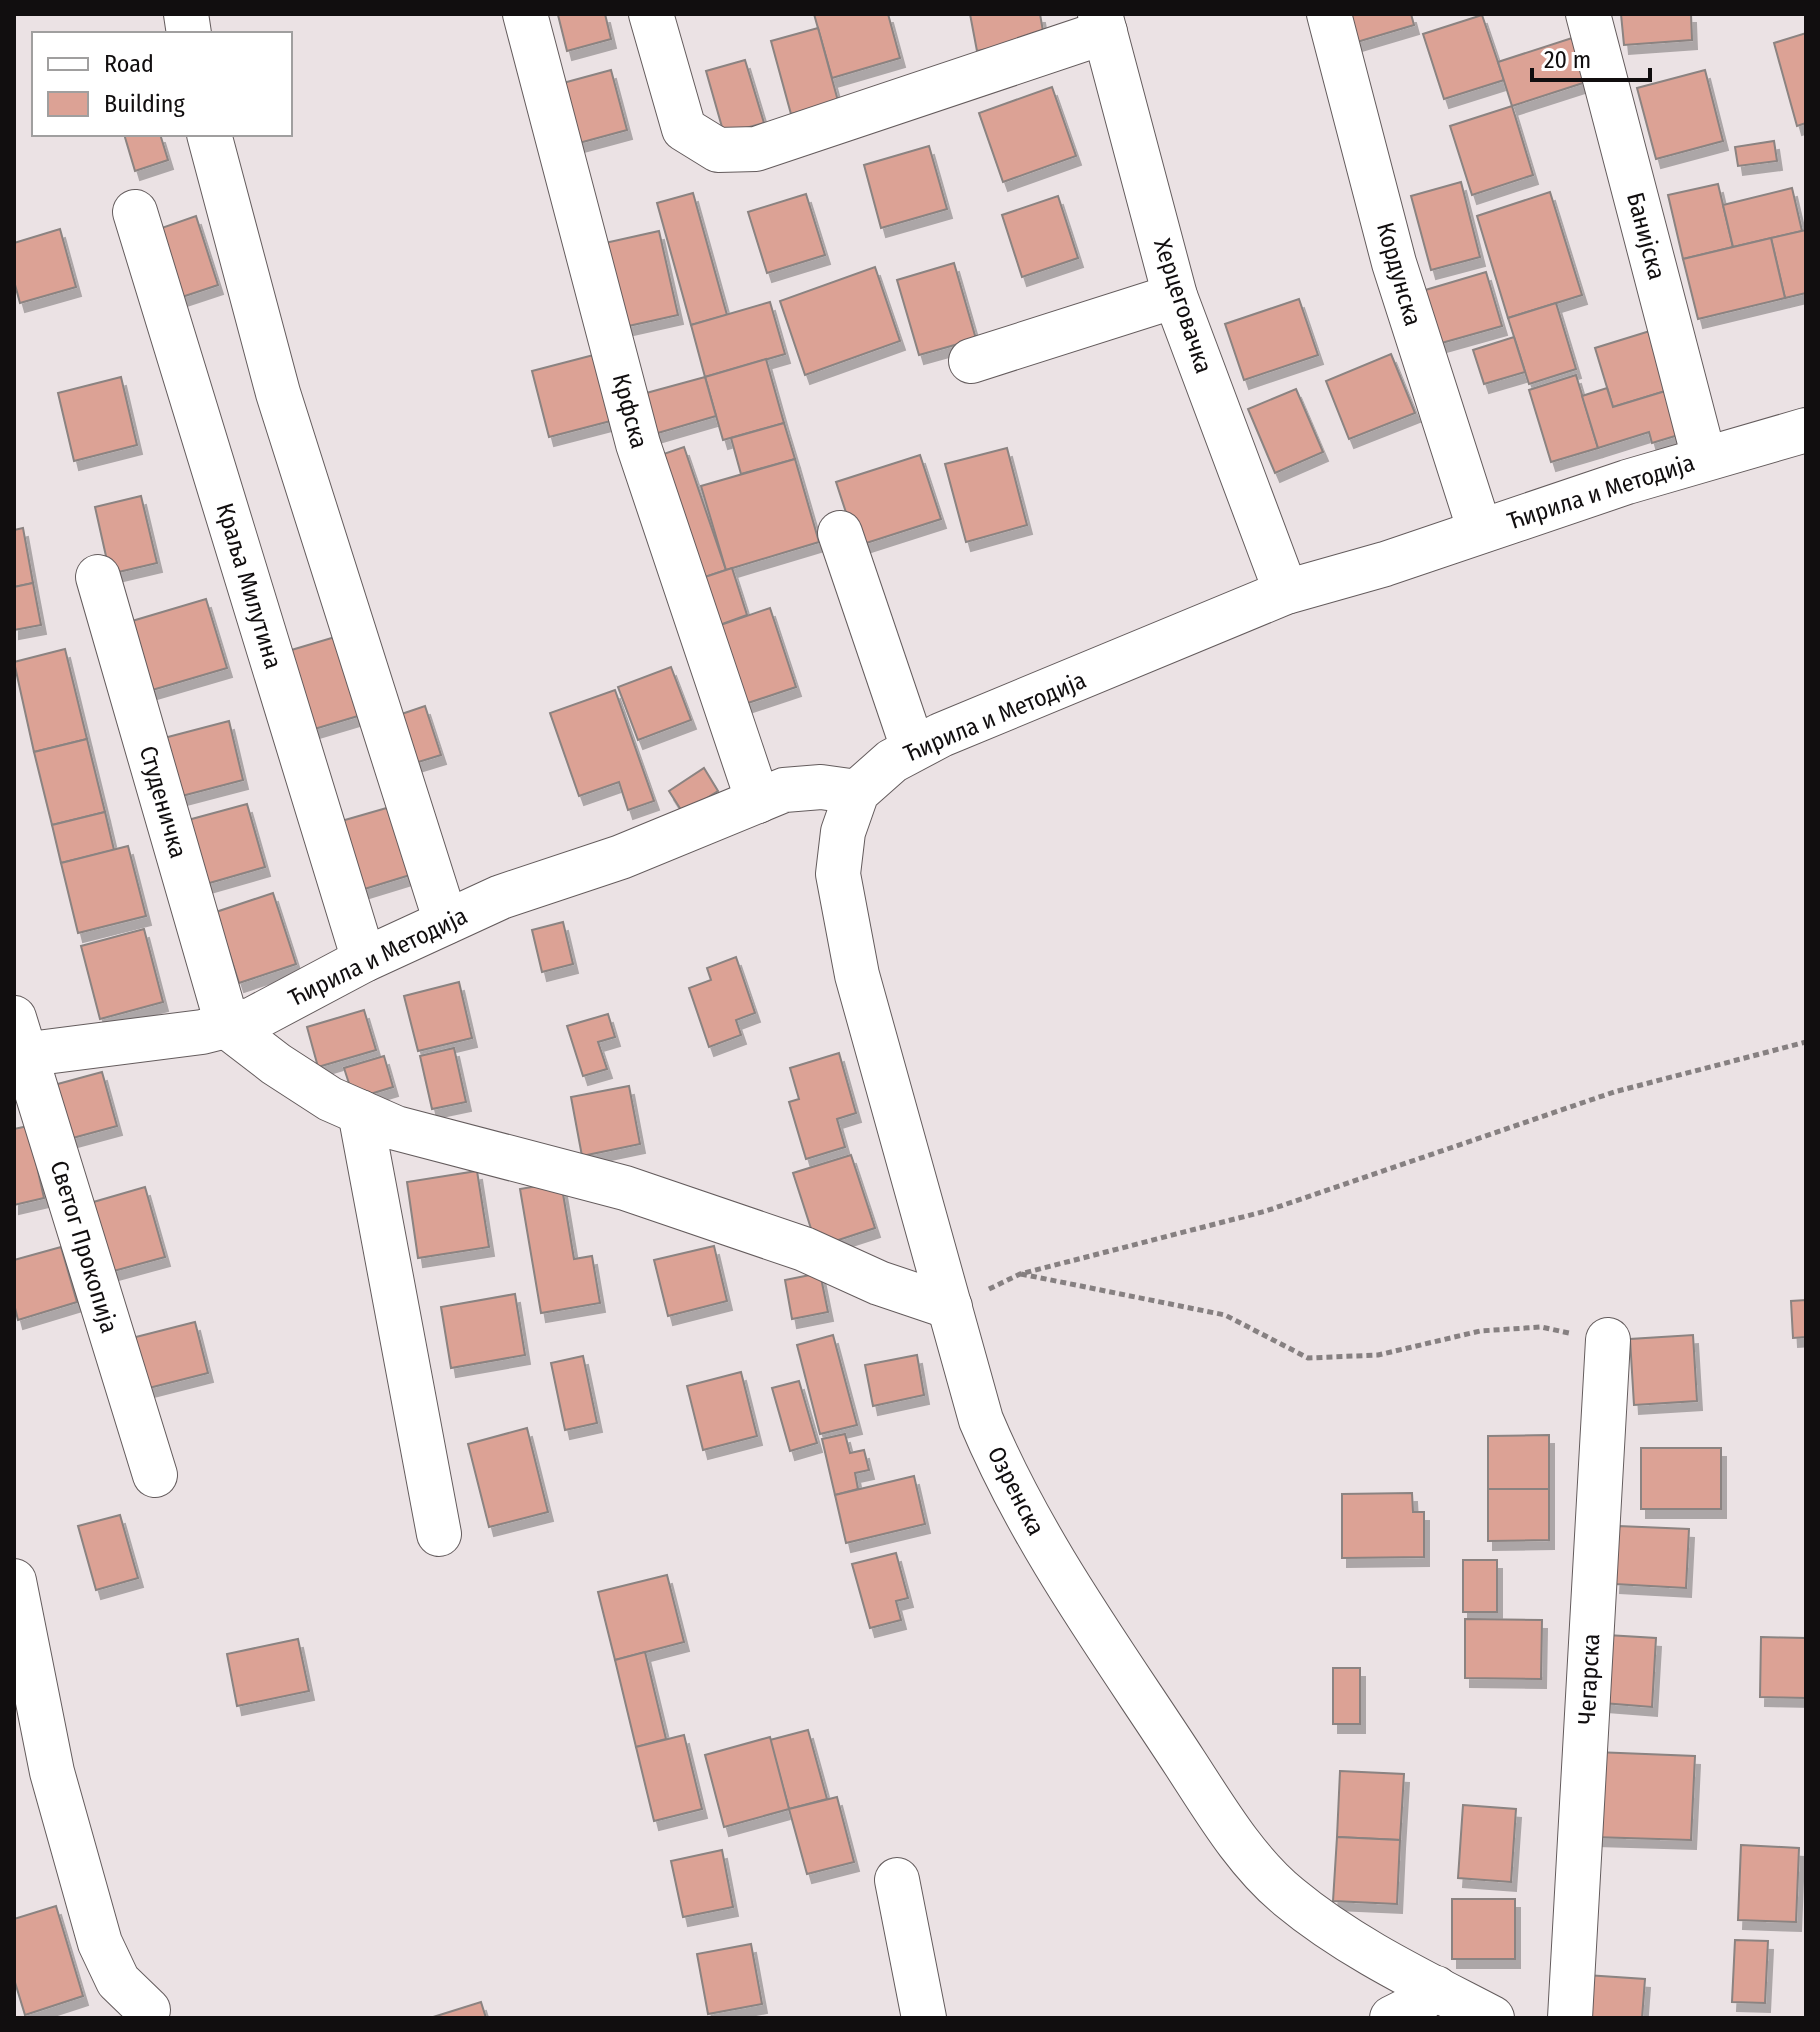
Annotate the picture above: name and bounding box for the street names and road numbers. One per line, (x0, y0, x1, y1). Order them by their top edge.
street label: Банијска (1621, 189, 1671, 283)
street label: Кордунска (1371, 219, 1427, 329)
street label: Херцеговачка (1148, 235, 1218, 377)
street label: Крфска (607, 371, 653, 451)
street label: Ћирила и Методија (1504, 449, 1698, 535)
street label: Краља Милутина (211, 500, 287, 672)
street label: Ћирила и Методија (900, 666, 1090, 768)
street label: Студеничка (134, 743, 192, 861)
street label: Ћирила и Методија (284, 902, 472, 1012)
street label: Светог Прокопија (44, 1157, 124, 1337)
street label: Озренска (982, 1442, 1050, 1540)
street label: Чегарска (1573, 1633, 1605, 1725)

